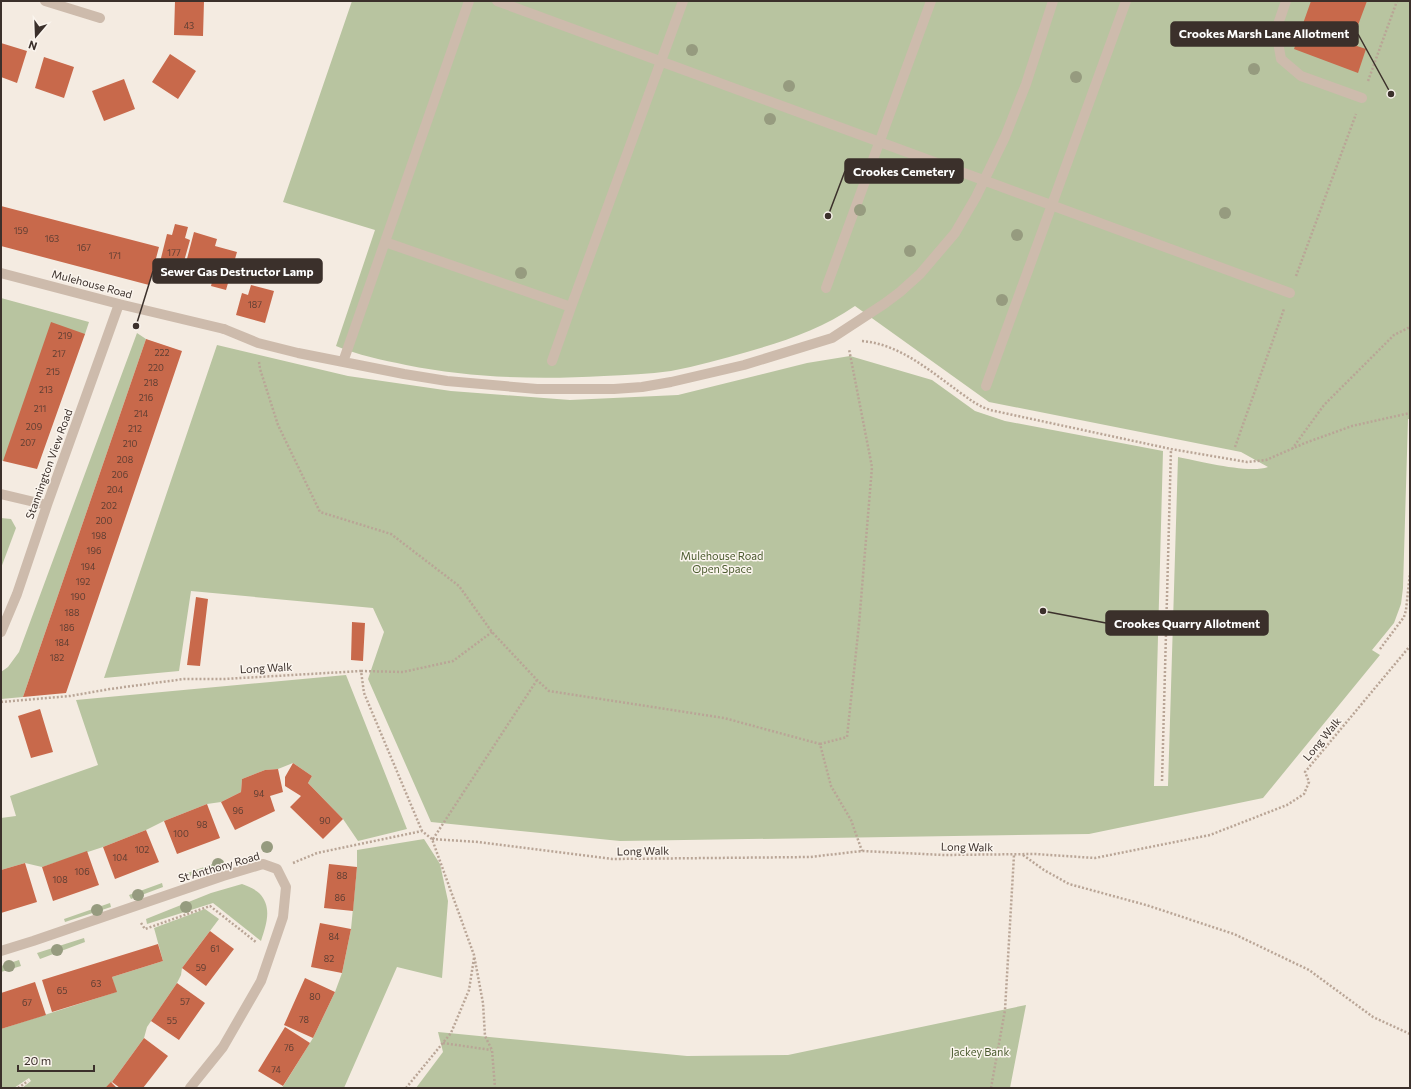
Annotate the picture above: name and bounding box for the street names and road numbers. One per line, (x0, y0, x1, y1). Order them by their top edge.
street label: Mulehouse Road (50, 267, 134, 301)
street label: Stannington View Road (23, 407, 75, 521)
street label: Long Walk (239, 660, 293, 675)
street label: Long Walk (1300, 714, 1343, 763)
street label: Long Walk (941, 840, 993, 853)
street label: Long Walk (617, 844, 669, 857)
street label: St Anthony Road (177, 849, 261, 884)

